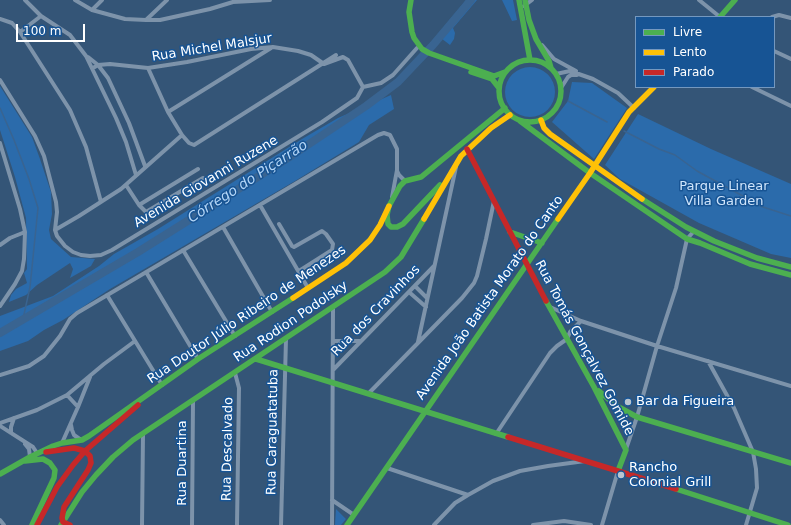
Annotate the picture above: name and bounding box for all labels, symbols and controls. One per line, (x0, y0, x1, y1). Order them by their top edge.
scale bar (18, 16, 87, 42)
legend (635, 16, 775, 88)
text: 100 m (23, 24, 61, 38)
text: Livre (673, 25, 702, 39)
street label: Rua Michel Malsjur (151, 31, 273, 65)
text: Lento (673, 45, 707, 59)
text: Parado (673, 65, 714, 79)
street label: Avenida Giovanni Ruzene (131, 133, 281, 231)
water label: Córrego do Piçarrão (185, 137, 311, 227)
park label: Parque Linear Villa Garden (679, 179, 769, 210)
street label: Avenida João Batista Morato do Canto (413, 193, 567, 403)
street label: Rua Doutor Júlio Ribeiro de Menezes (145, 243, 349, 387)
street label: Rua Tomás Gonçalvez Gomide (531, 258, 637, 438)
street label: Rua dos Cravinhos (328, 262, 424, 360)
street label: Rua Rodion Podolsky (231, 278, 351, 366)
street label: Rua Caraguatatuba (264, 369, 282, 495)
place label: Bar da Figueira (636, 394, 734, 410)
street label: Rua Descalvado (219, 397, 237, 501)
marker: Bar da Figueira (623, 397, 633, 407)
street label: Rua Duartina (175, 420, 191, 506)
place label: Rancho Colonial Grill (629, 460, 711, 491)
marker: Rancho Colonial Grill (616, 470, 626, 480)

